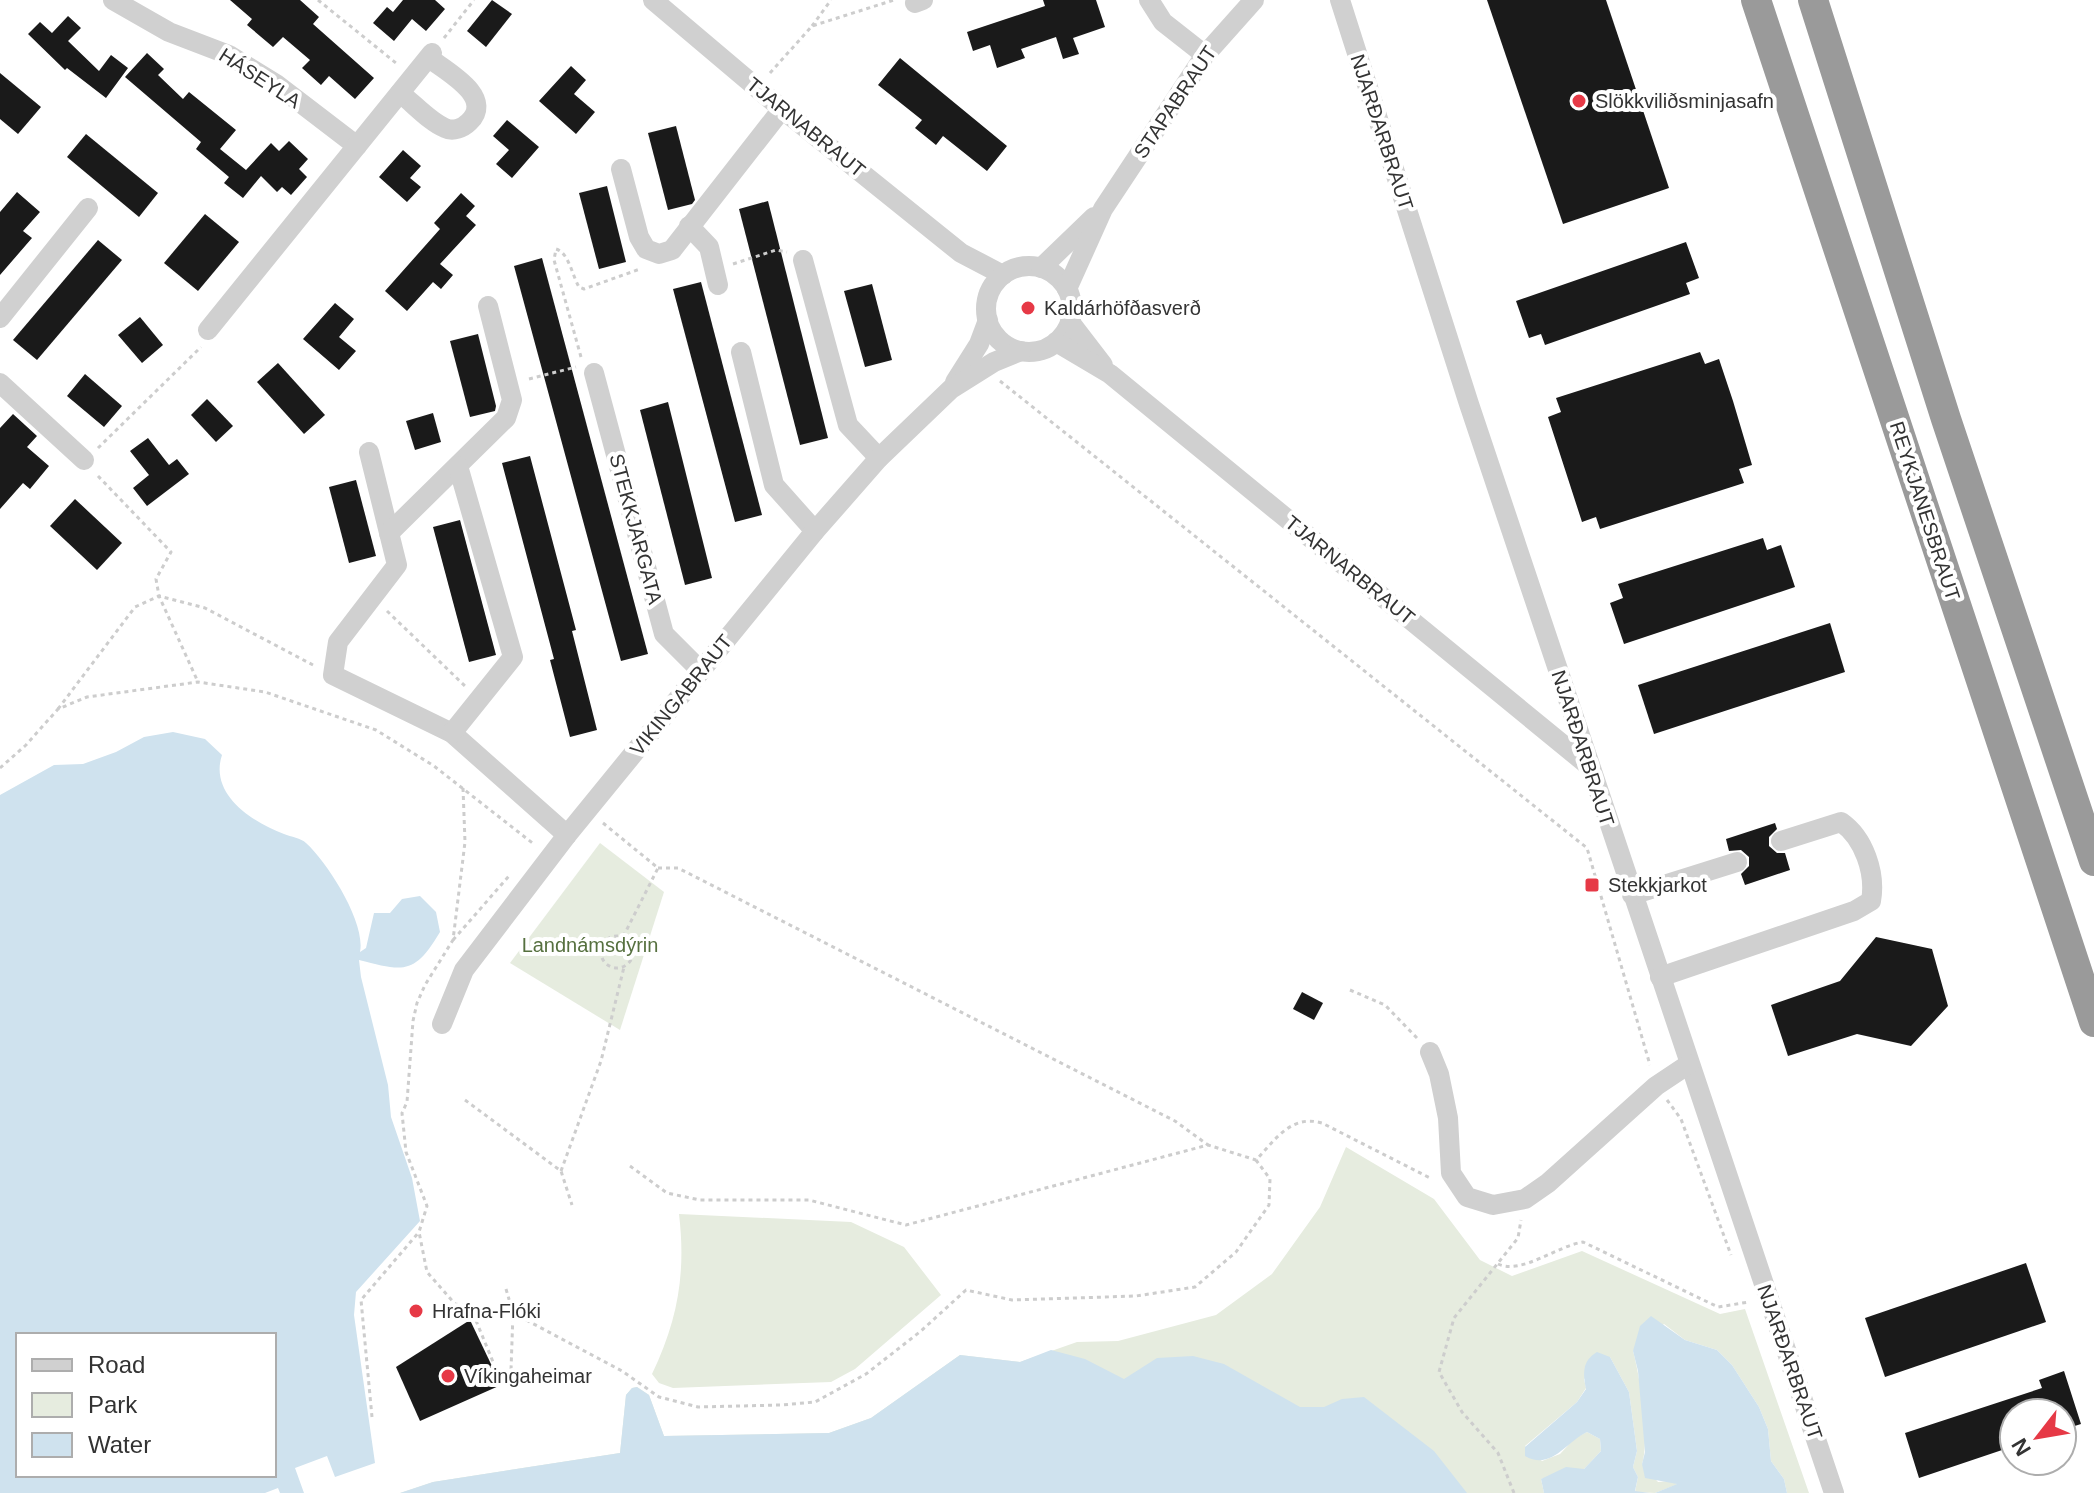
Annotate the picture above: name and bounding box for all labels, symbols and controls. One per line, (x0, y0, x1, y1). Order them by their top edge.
street label: STAPABRAUT (1129, 42, 1221, 162)
street label: HÁSEYLA (215, 44, 305, 113)
street label: NJARÐARBRAUT (1346, 51, 1418, 213)
street label: TJARNABRAUT (743, 73, 869, 181)
place label: Slökkviliðsminjasafn (1595, 90, 1774, 112)
marker: Slökkviliðsminjasafn (1570, 92, 1588, 110)
place label: Kaldárhöfðasverð (1044, 297, 1201, 319)
marker: Kaldárhöfðasverð (1019, 299, 1037, 317)
street label: REYKJANESBRAUT (1886, 419, 1964, 603)
street label: STEKKJARGATA (605, 451, 667, 607)
street label: TJARNARBRAUT (1281, 511, 1419, 629)
street label: VIKINGABRAUT (626, 630, 736, 760)
street label: NJARÐARBRAUT (1547, 667, 1619, 829)
place label: Stekkjarkot (1608, 874, 1707, 896)
marker: Stekkjarkot (1583, 876, 1601, 894)
park label: Landnámsdýrin (522, 934, 658, 956)
street label: NJARÐARBRAUT (1753, 1282, 1827, 1442)
place label: Hrafna-Flóki (432, 1300, 541, 1322)
marker: Hrafna-Flóki (407, 1302, 425, 1320)
legend (16, 1333, 276, 1477)
text: Road (88, 1351, 145, 1378)
place label: Víkingaheimar (464, 1365, 592, 1387)
marker: Víkingaheimar (439, 1367, 457, 1385)
text: Park (88, 1391, 138, 1418)
north arrow (1998, 1397, 2078, 1477)
text: Water (88, 1431, 151, 1458)
text: N (2006, 1434, 2036, 1460)

